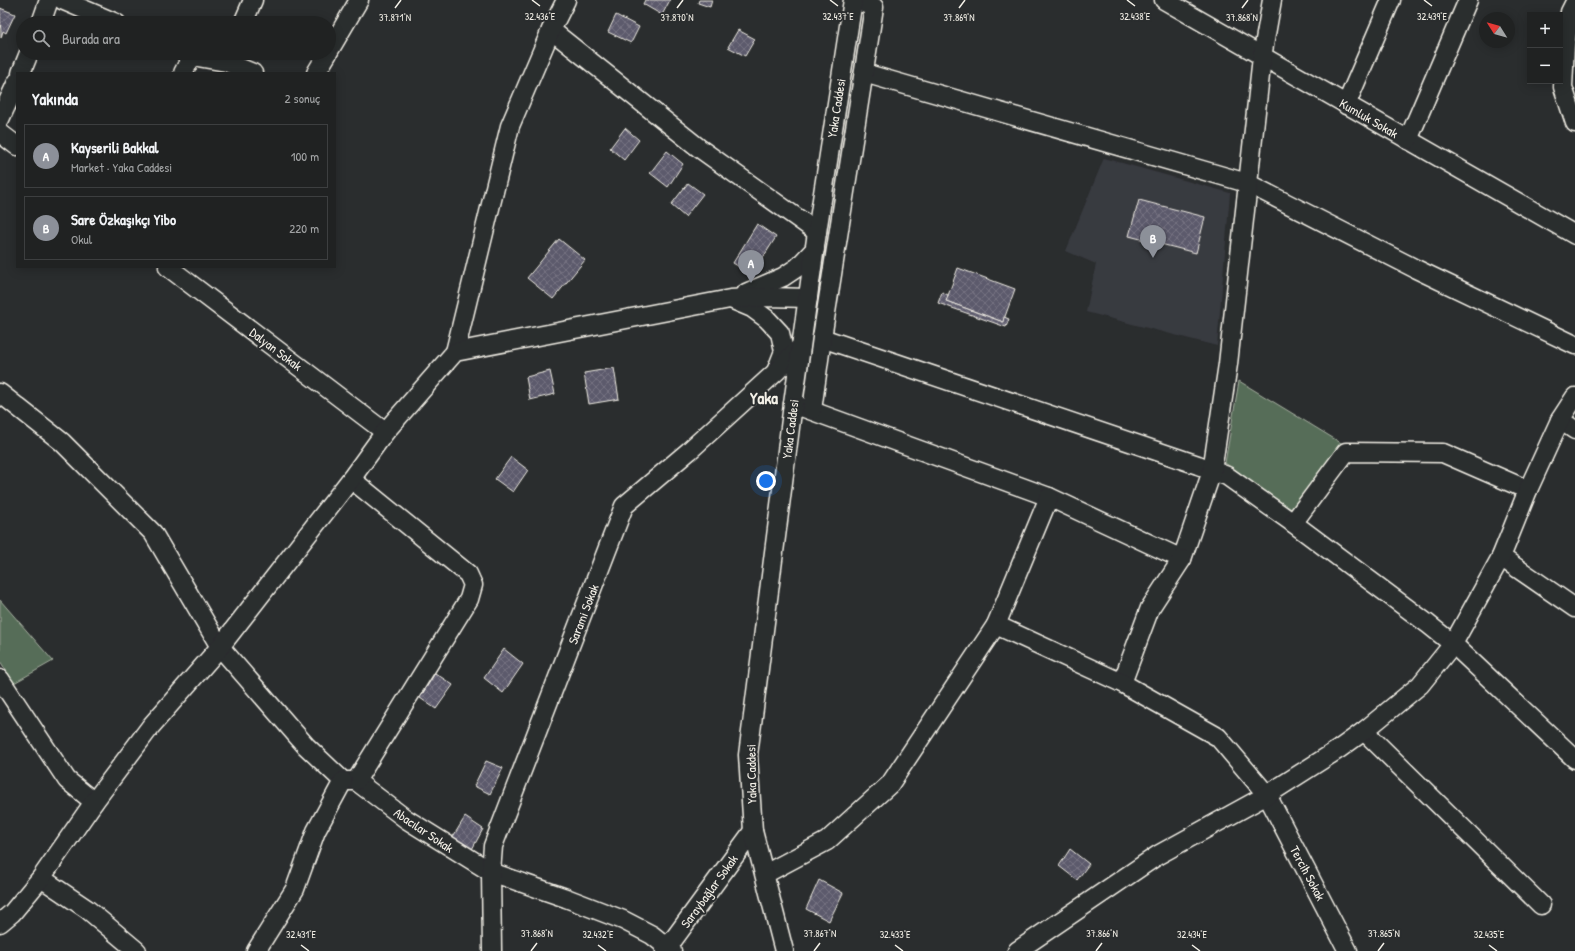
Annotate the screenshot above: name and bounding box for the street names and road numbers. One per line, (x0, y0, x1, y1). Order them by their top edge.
street label: Yaka Caddesi (822, 77, 850, 139)
street label: Kumluk Sokak (1336, 94, 1402, 142)
street label: Dalyan Sokak (246, 323, 306, 375)
street label: Yaka Caddesi (777, 398, 803, 460)
street label: Sarami Sokak (563, 581, 603, 647)
street label: Yaka Caddesi (741, 744, 761, 804)
street label: Abacılar Sokak (391, 803, 458, 857)
street label: Tercih Sokak (1286, 842, 1330, 904)
street label: Saraybağlar Sokak (676, 850, 742, 931)

